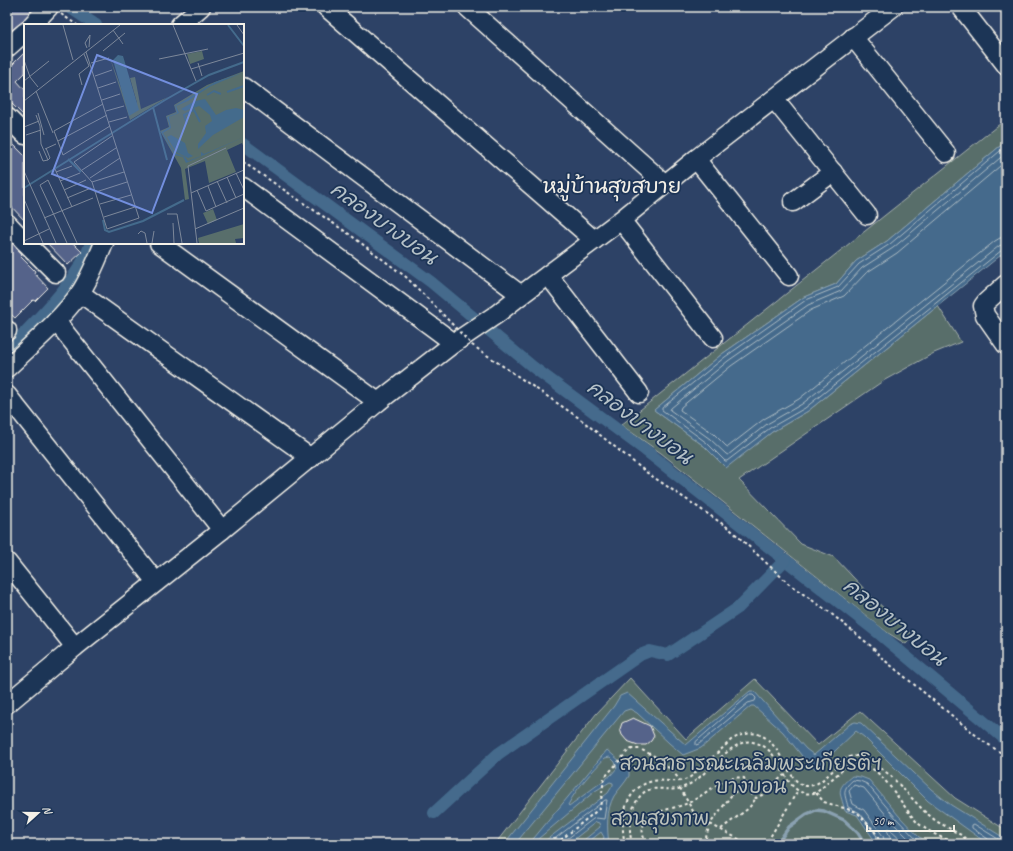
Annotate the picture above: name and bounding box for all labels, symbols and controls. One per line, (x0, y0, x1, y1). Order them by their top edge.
inset map (24, 24, 244, 244)
district label: หมู่บ้านสุขสบาย (543, 173, 681, 202)
water label: คลองบางบอน (326, 176, 443, 271)
water label: คลองบางบอน (582, 374, 699, 471)
water label: คลองบางบอน (838, 573, 953, 672)
park label: สวนสาธารณะเฉลิมพระเกียรติฯ บางบอน (619, 751, 883, 799)
north arrow (18, 793, 58, 833)
text: N (40, 804, 56, 817)
park label: สวนสุขภาพ (611, 806, 709, 834)
scale bar (867, 807, 954, 833)
text: 50 m (873, 813, 895, 829)

